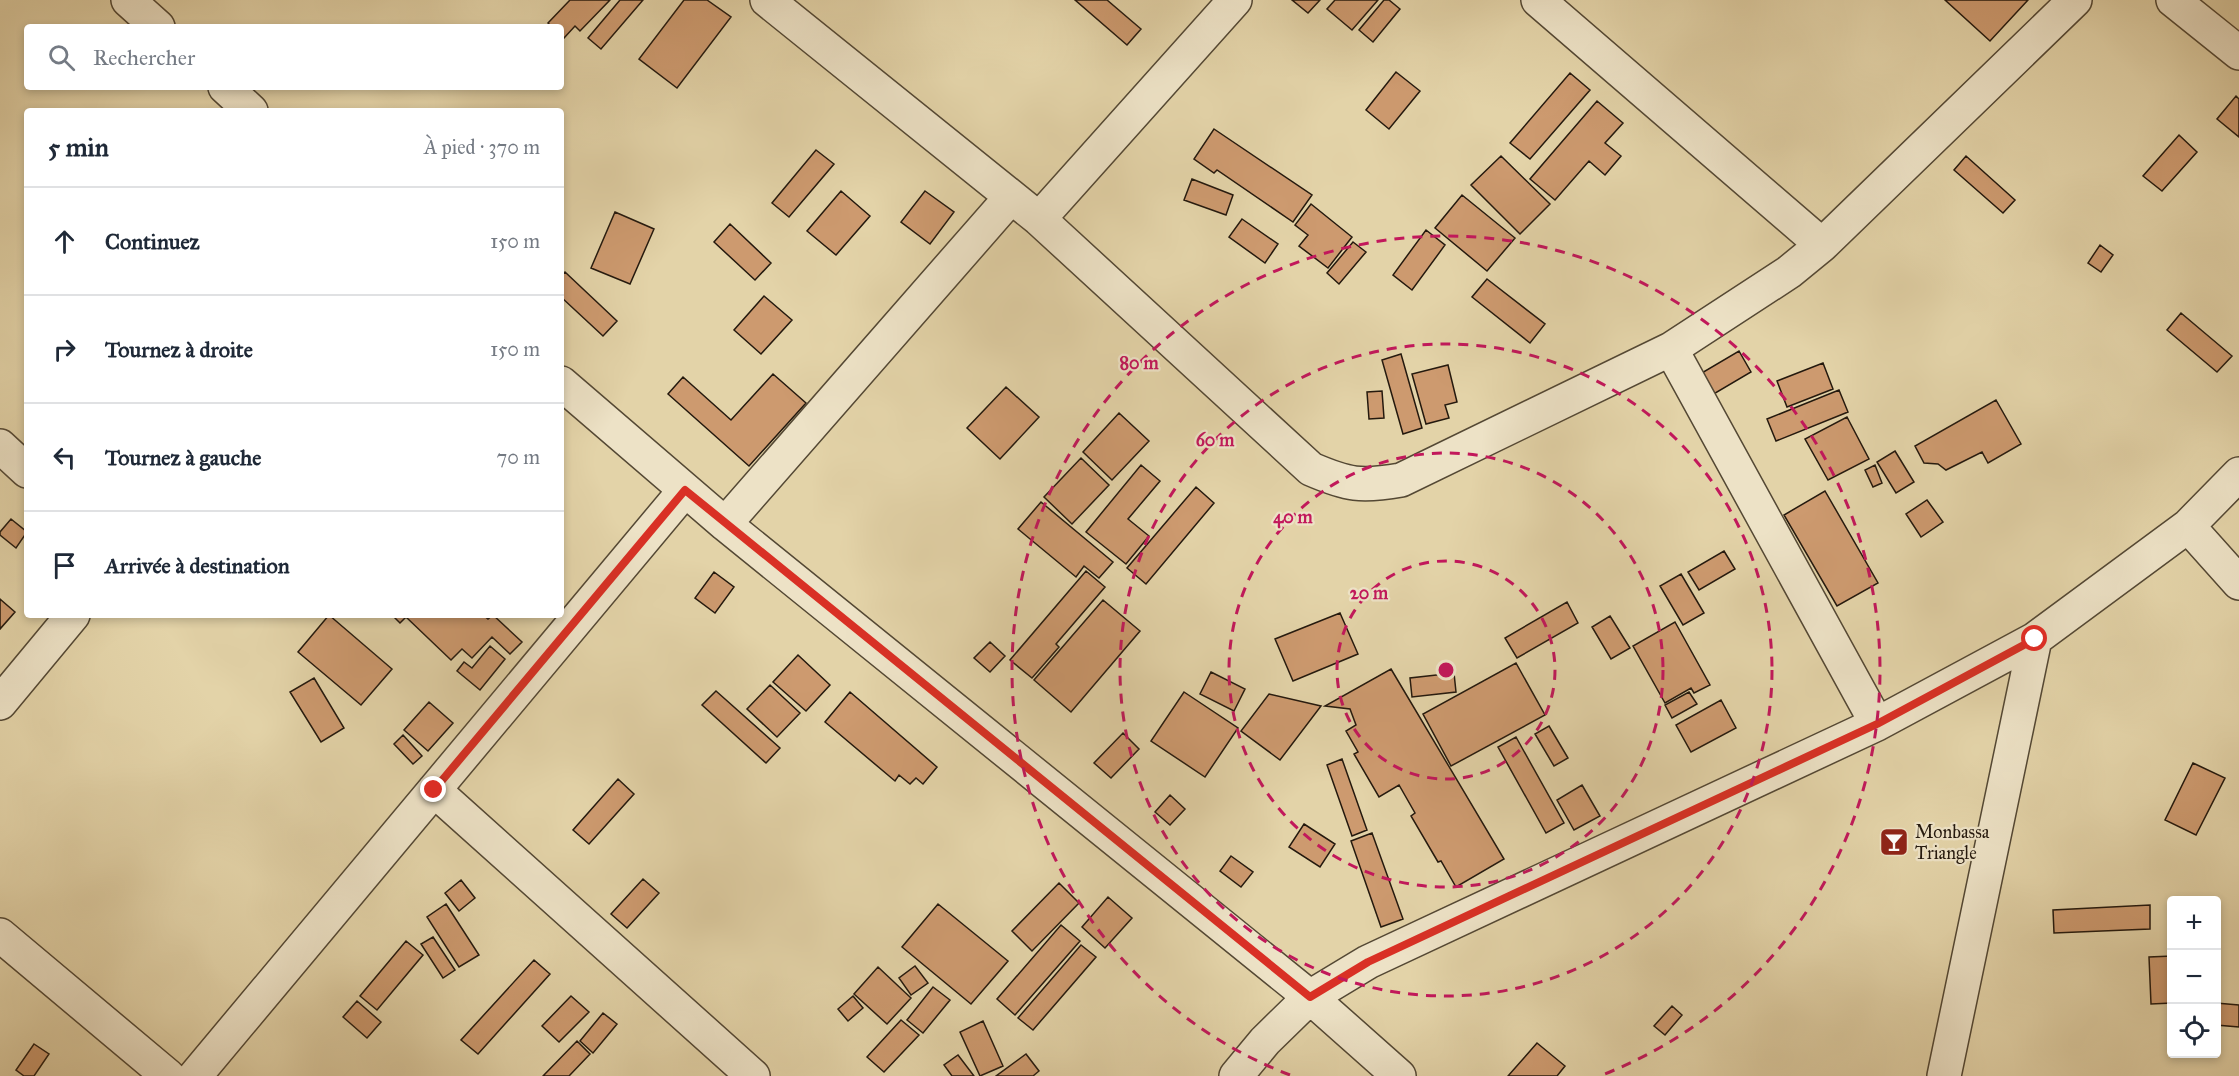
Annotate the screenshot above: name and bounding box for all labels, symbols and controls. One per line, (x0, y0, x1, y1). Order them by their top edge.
search box (24, 24, 564, 90)
icon: search (45, 41, 78, 74)
text: Rechercher (93, 44, 195, 71)
text: 5 min (48, 131, 109, 163)
text: À pied · 370 m (424, 135, 540, 159)
icon: ahead (48, 225, 81, 258)
text: Continuez (105, 228, 200, 255)
text: 150 m (490, 229, 540, 253)
icon: right (48, 333, 81, 366)
text: Tournez à droite (105, 336, 253, 363)
text: 150 m (490, 337, 540, 361)
text: 80 m (1119, 352, 1159, 374)
text: 60 m (1196, 429, 1235, 451)
icon: left (48, 441, 81, 474)
text: Tournez à gauche (105, 444, 261, 471)
text: 70 m (497, 445, 540, 469)
text: 40 m (1273, 506, 1314, 529)
icon: arrive (48, 549, 81, 582)
text: Arrivée à destination (105, 552, 290, 579)
text: 20 m (1350, 582, 1389, 604)
route start (2021, 625, 2047, 651)
centre of rings (1436, 660, 1456, 680)
route end (420, 776, 446, 802)
place label: Monbassa Triangle (1915, 821, 1990, 865)
bar icon: Monbassa Triangle (1878, 826, 1910, 858)
map controls (2167, 896, 2221, 1058)
button: + (2167, 896, 2221, 950)
button: − (2167, 950, 2221, 1004)
button: locate (2167, 1004, 2221, 1058)

